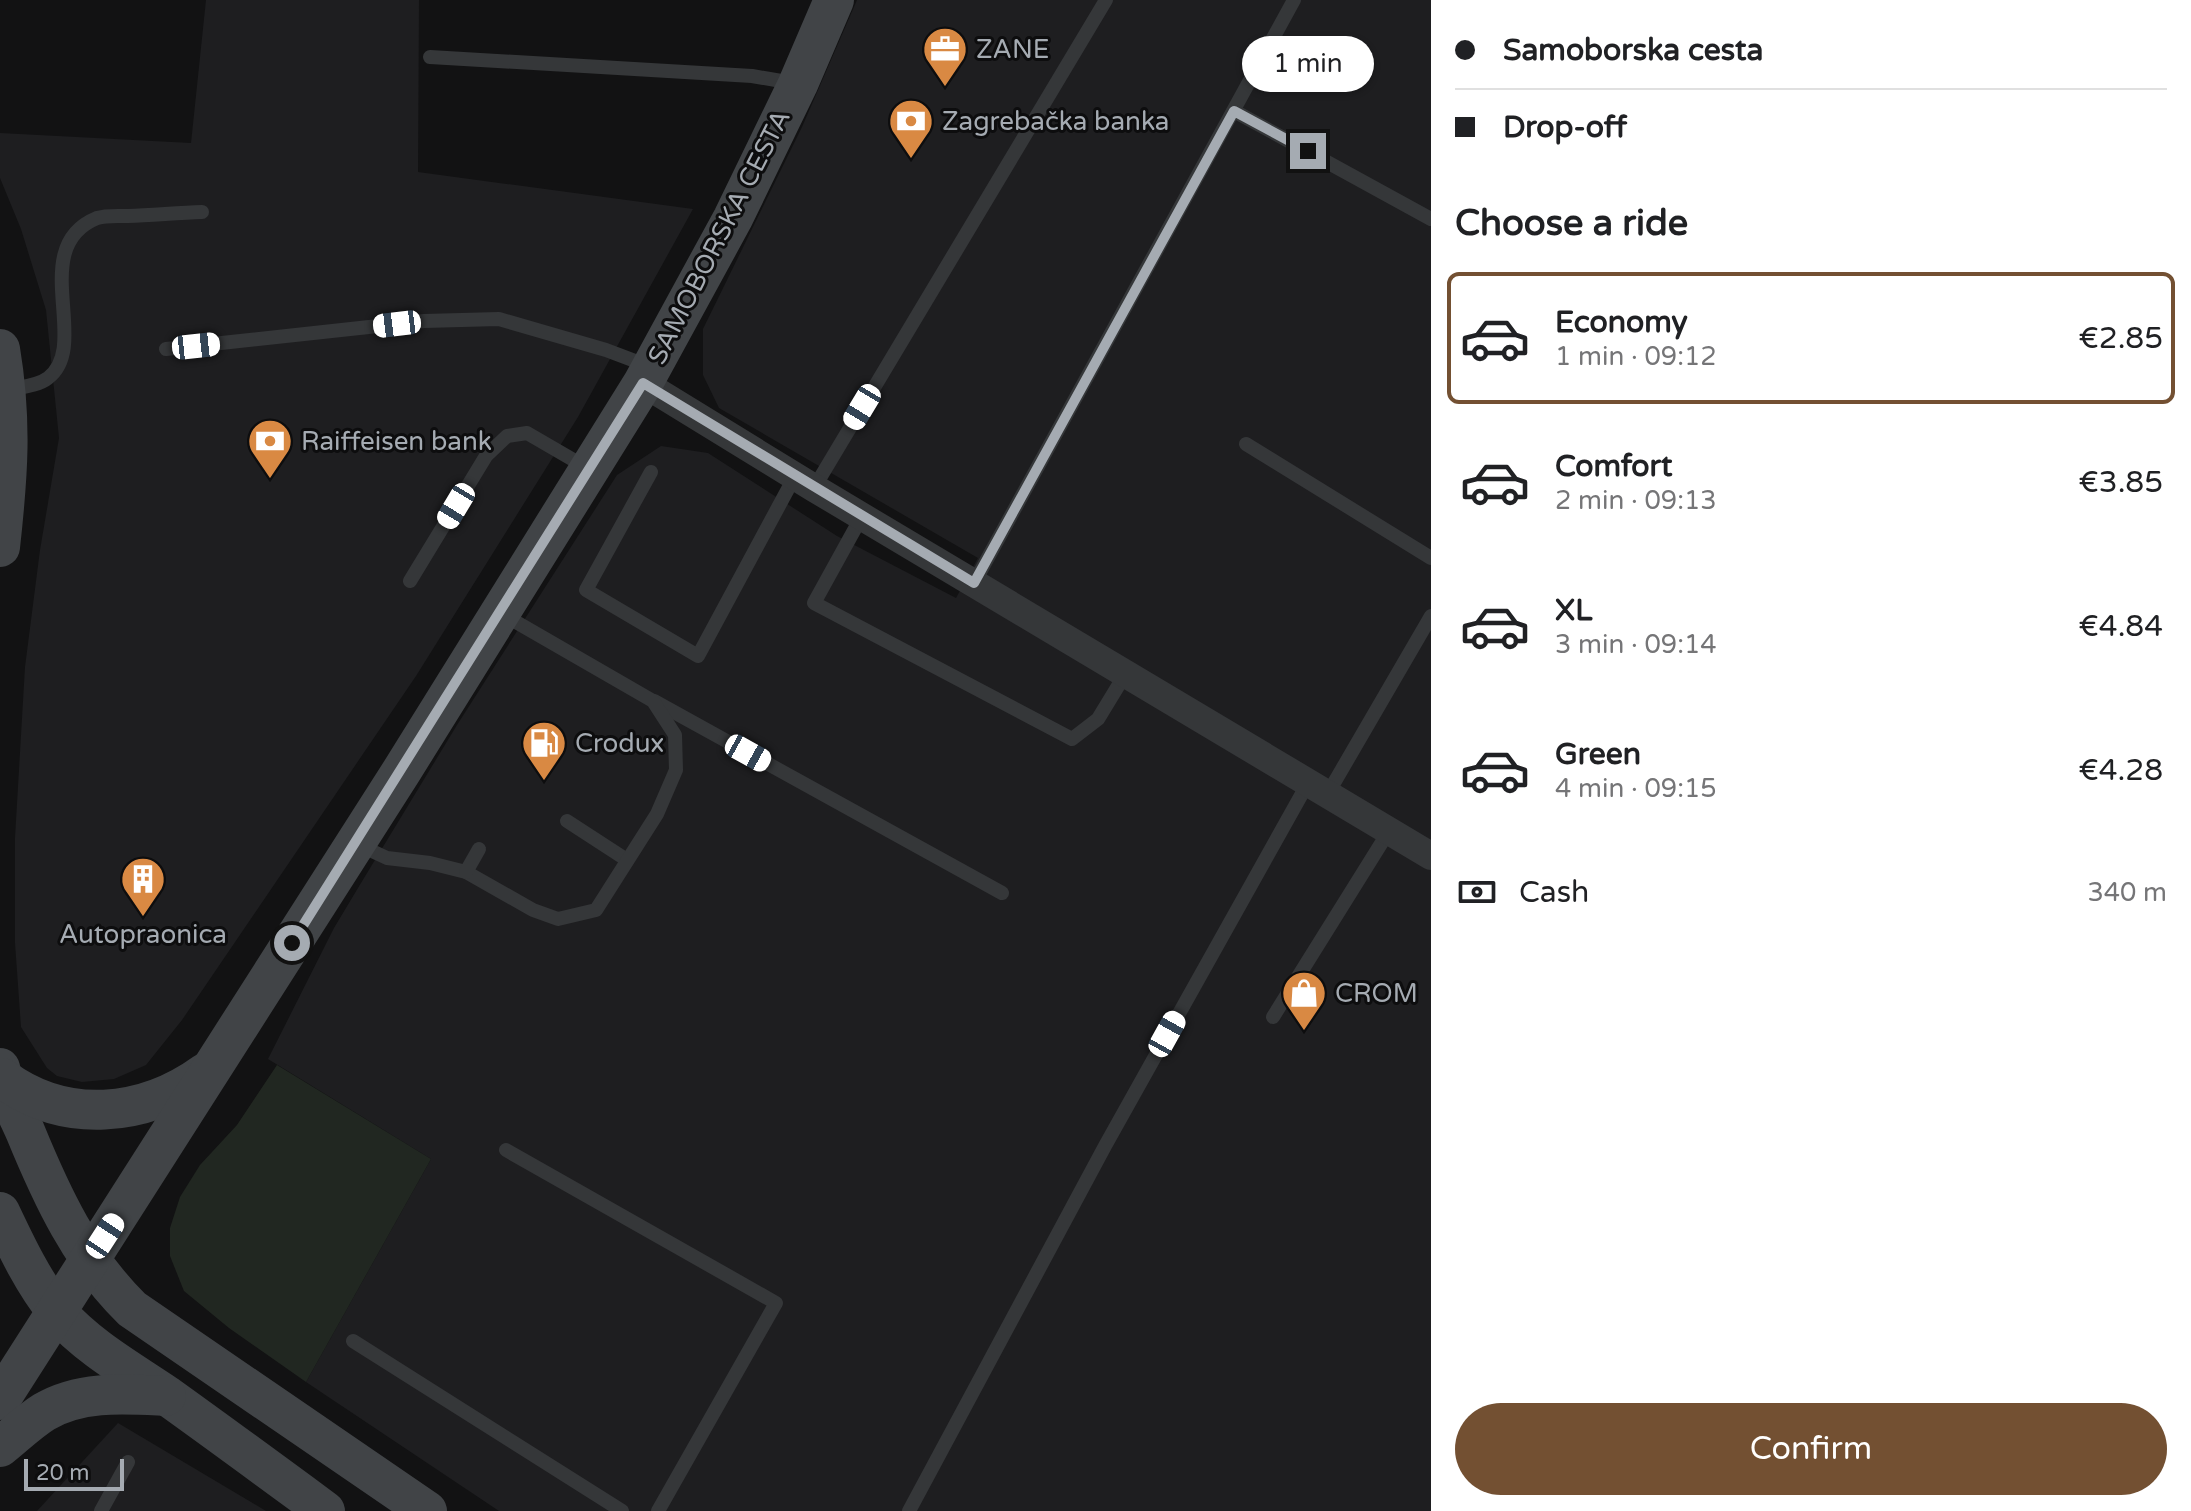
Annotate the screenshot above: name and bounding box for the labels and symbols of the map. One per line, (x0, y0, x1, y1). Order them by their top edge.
office icon: ZANE (921, 25, 969, 88)
place label: ZANE (976, 34, 1049, 65)
callout: 1 min (1242, 35, 1374, 91)
bank icon: Zagrebačka banka (887, 97, 935, 160)
street label: SAMOBORSKA CESTA (641, 104, 797, 370)
place label: Zagrebačka banka (942, 106, 1169, 137)
route end (1290, 133, 1326, 169)
car (372, 309, 422, 339)
car (171, 332, 221, 360)
car (839, 380, 885, 434)
bank icon: Raiffeisen bank (246, 417, 294, 480)
place label: Raiffeisen bank (301, 426, 492, 457)
car (433, 479, 479, 533)
fuel station icon: Crodux (520, 719, 568, 782)
place label: Crodux (575, 728, 664, 759)
car (721, 731, 775, 775)
building icon: Autopraonica (119, 855, 167, 918)
place label: Autopraonica (59, 919, 227, 950)
route start (274, 925, 310, 961)
shop icon: CROM (1280, 969, 1328, 1032)
place label: CROM (1335, 978, 1418, 1009)
car (1145, 1007, 1189, 1061)
car (82, 1209, 128, 1263)
scale bar (24, 1455, 124, 1491)

